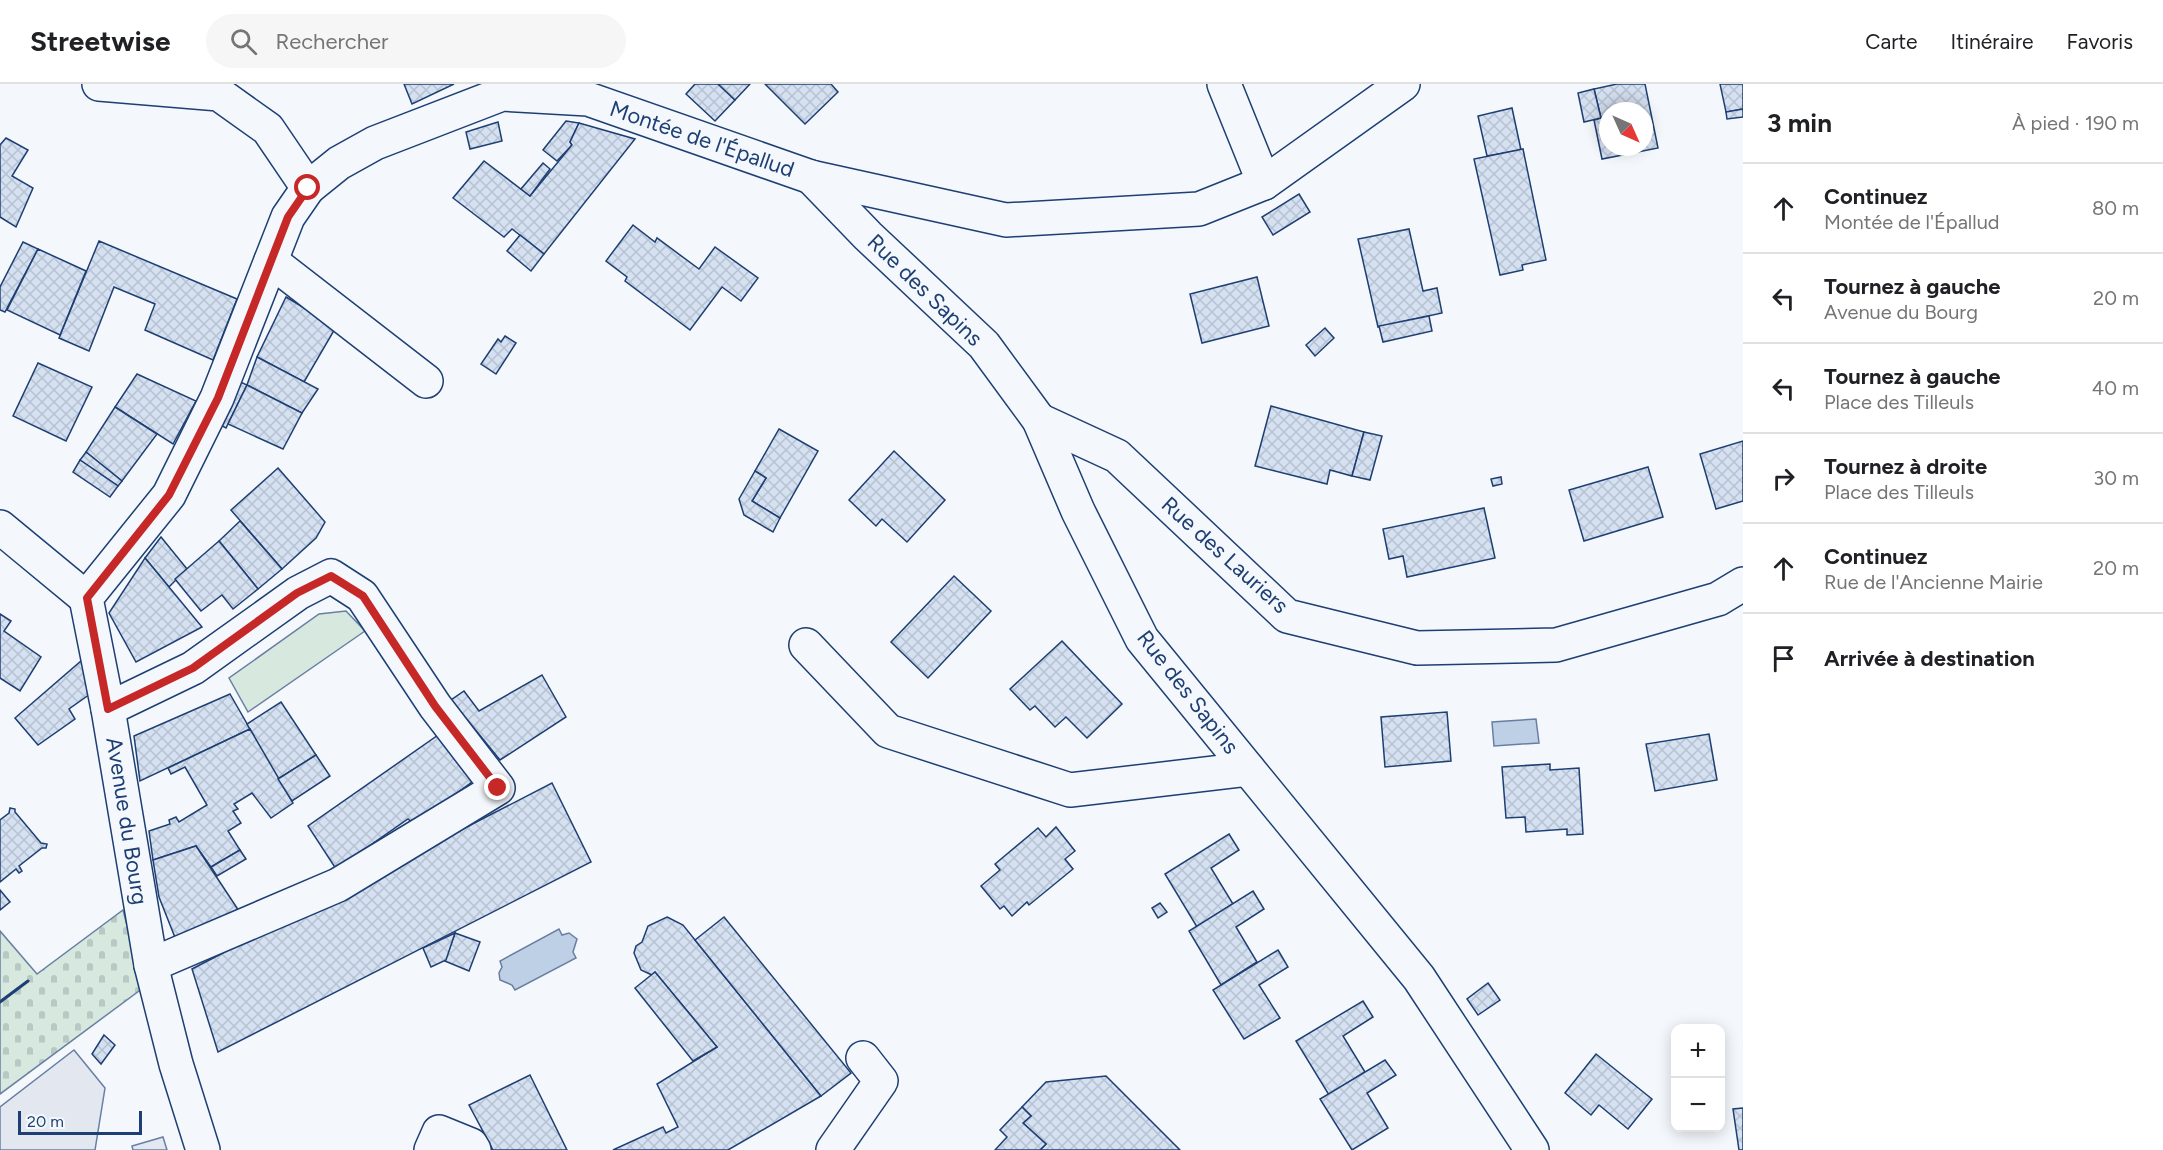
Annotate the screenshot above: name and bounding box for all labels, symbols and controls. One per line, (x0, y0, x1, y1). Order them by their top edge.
search box (206, 14, 626, 68)
text: Streetwise (30, 24, 170, 58)
icon: search (227, 25, 260, 58)
text: Rechercher (275, 28, 388, 55)
text: Carte (1865, 29, 1918, 54)
text: Itinéraire (1951, 29, 2034, 54)
text: Favoris (2067, 29, 2133, 54)
street label: Montée de l'Épallud (606, 95, 798, 183)
north arrow (1599, 102, 1653, 156)
text: 3 min (1767, 107, 1832, 139)
text: À pied · 190 m (2012, 111, 2139, 135)
route start (294, 174, 320, 200)
text: Continuez (1824, 183, 1928, 210)
icon: ahead (1767, 192, 1800, 225)
text: 80 m (2092, 196, 2139, 220)
text: Montée de l'Épallud (1824, 210, 2000, 234)
street label: Rue des Sapins (862, 228, 988, 352)
text: Tournez à gauche (1824, 273, 2000, 300)
icon: left (1767, 282, 1800, 315)
text: 20 m (2093, 286, 2139, 310)
text: Avenue du Bourg (1824, 300, 1978, 324)
text: Tournez à gauche (1824, 363, 2000, 390)
icon: left (1767, 372, 1800, 405)
text: 40 m (2092, 376, 2139, 400)
text: Place des Tilleuls (1824, 390, 1974, 414)
text: Tournez à droite (1824, 453, 1987, 480)
icon: right (1767, 462, 1800, 495)
text: 30 m (2093, 466, 2139, 490)
text: Place des Tilleuls (1824, 480, 1974, 504)
street label: Rue des Lauriers (1156, 491, 1294, 619)
text: Continuez (1824, 543, 1928, 570)
icon: ahead (1767, 552, 1800, 585)
text: 20 m (2093, 556, 2139, 580)
text: Rue de l'Ancienne Mairie (1824, 570, 2043, 594)
street label: Rue des Sapins (1131, 625, 1245, 759)
icon: arrive (1767, 642, 1800, 675)
text: Arrivée à destination (1824, 645, 2035, 672)
street label: Avenue du Bourg (100, 735, 154, 907)
route end (484, 774, 510, 800)
map controls (1671, 1024, 1725, 1132)
button: + (1671, 1024, 1725, 1078)
button: − (1671, 1078, 1725, 1132)
scale bar (18, 1108, 142, 1136)
text: 20 m (27, 1112, 64, 1131)

